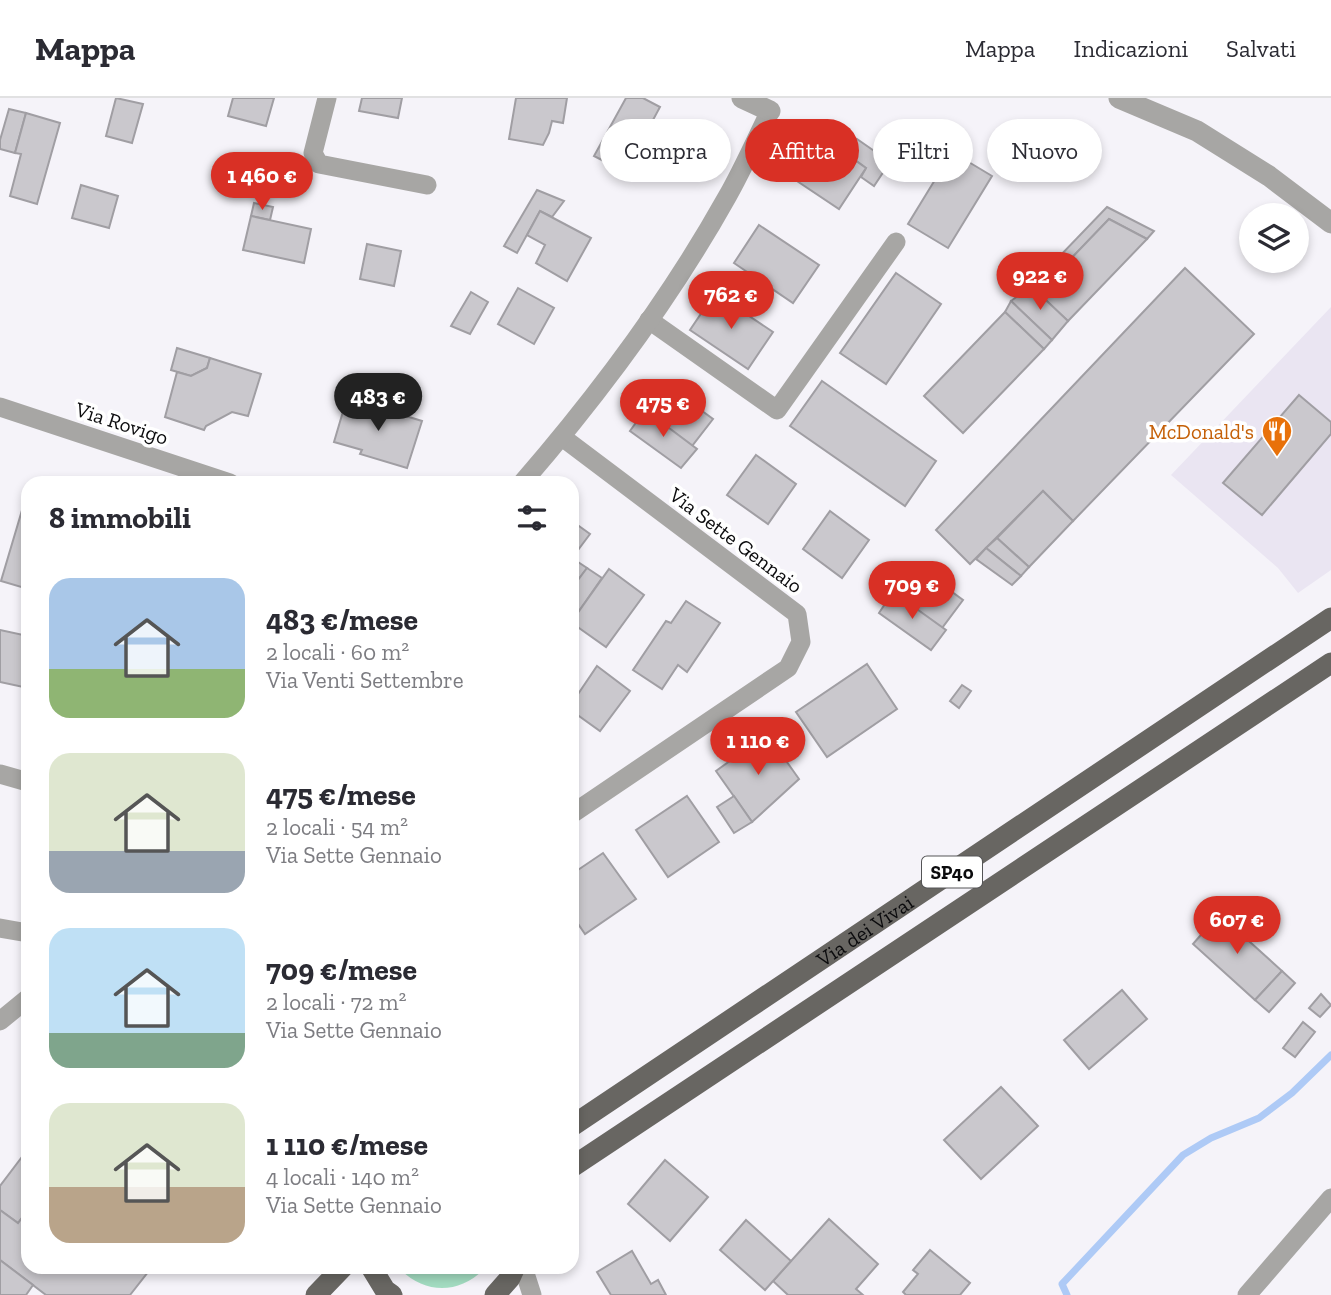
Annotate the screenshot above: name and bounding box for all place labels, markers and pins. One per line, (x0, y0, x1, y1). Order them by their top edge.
pin: 1 460 € (197, 152, 327, 212)
pin: 922 € (991, 252, 1089, 312)
pin: 762 € (682, 272, 780, 331)
pin: 483 € (329, 374, 427, 433)
pin: 475 € (614, 380, 712, 439)
restaurant icon: McDonald's (1260, 414, 1294, 458)
place label: McDonald's (1149, 419, 1254, 444)
pin: 709 € (863, 561, 961, 621)
pin: 1 110 € (693, 718, 823, 777)
pin: 607 € (1188, 896, 1286, 956)

